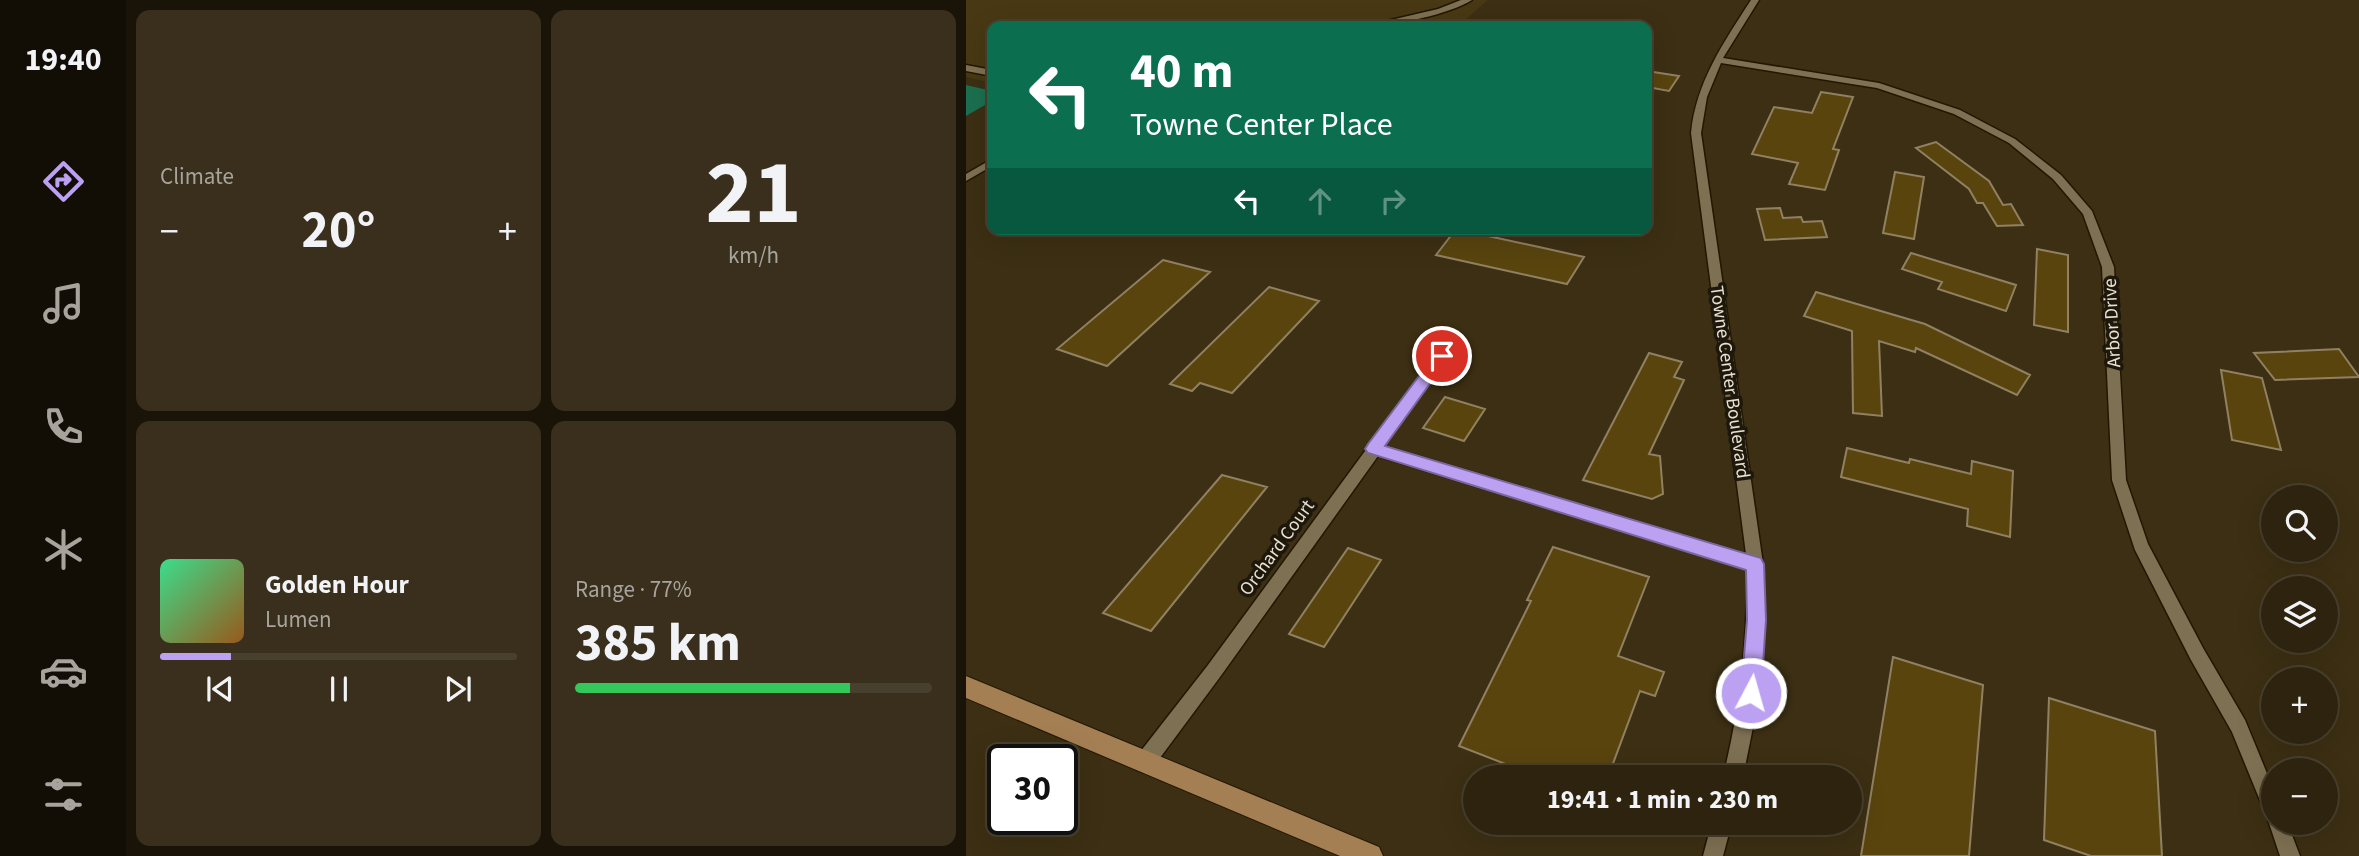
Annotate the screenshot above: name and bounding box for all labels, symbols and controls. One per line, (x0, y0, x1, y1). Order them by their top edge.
text: 19:40 (24, 37, 102, 83)
text: 40 m (1130, 37, 1234, 107)
icon: left (1015, 49, 1106, 140)
text: Towne Center Place (1130, 102, 1393, 148)
text: 21 (705, 129, 802, 258)
icon: directions (39, 157, 88, 206)
text: Climate (160, 160, 234, 193)
icon: left (1228, 182, 1266, 220)
icon: ahead (1301, 182, 1339, 220)
icon: right (1374, 182, 1412, 220)
text: 20° (302, 194, 375, 268)
text: − (160, 205, 179, 259)
text: + (498, 205, 517, 259)
text: km/h (728, 239, 779, 272)
street label: Arbor Drive (2097, 278, 2128, 368)
icon: music (39, 279, 88, 328)
street label: Towne Center Boulevard (1703, 284, 1756, 480)
pin (1412, 326, 1472, 386)
icon: arrive (1423, 337, 1461, 375)
icon: phone (39, 402, 88, 451)
map controls (2261, 485, 2338, 835)
button: search (2261, 485, 2338, 562)
street label: Orchard Court (1233, 494, 1322, 601)
icon: climate (39, 525, 88, 574)
text: Golden Hour (265, 566, 409, 603)
text: Range · 77% (575, 573, 692, 606)
button: layers (2261, 576, 2338, 653)
text: Lumen (265, 603, 332, 636)
text: 385 km (575, 607, 741, 681)
icon: car (39, 647, 88, 696)
position arrow (1714, 656, 1788, 730)
button: + (2261, 667, 2338, 744)
icon: previous (201, 670, 239, 708)
icon: pause (320, 670, 358, 708)
icon: next (439, 670, 477, 708)
speed limit sign: 30 (987, 744, 1078, 835)
button: − (2261, 758, 2338, 835)
icon: filters (39, 770, 88, 819)
text: 19:41 · 1 min · 230 m (1547, 781, 1778, 818)

